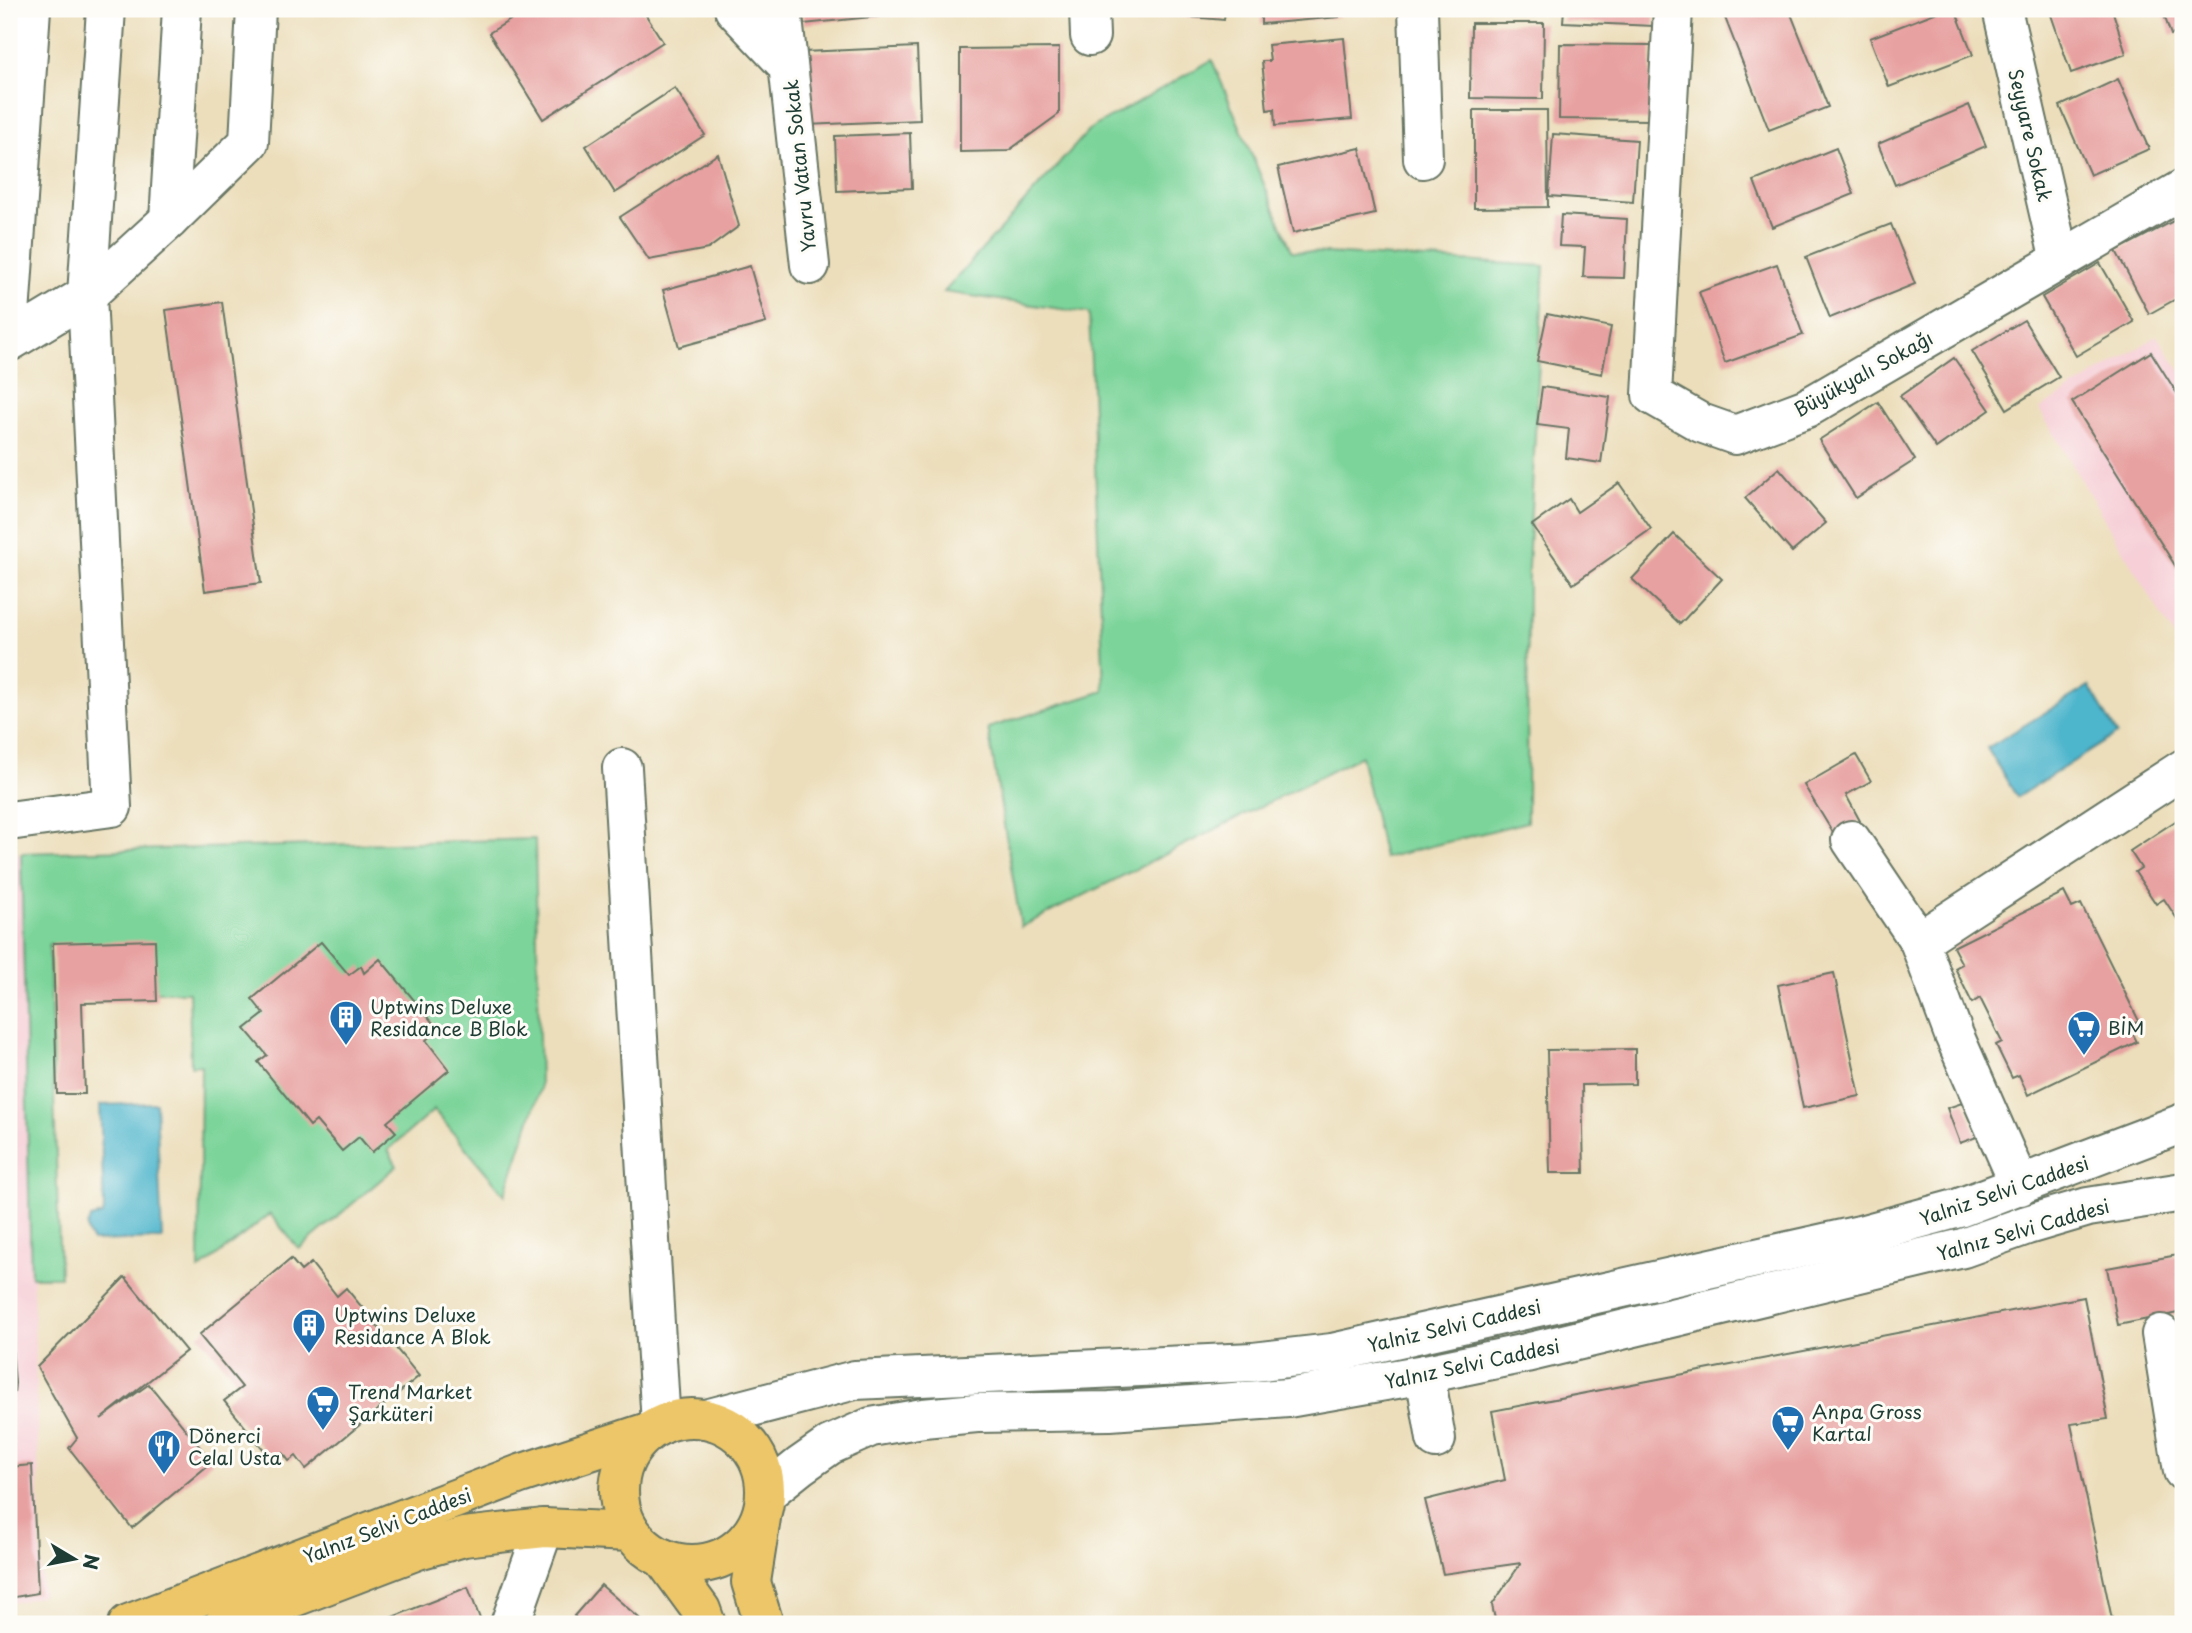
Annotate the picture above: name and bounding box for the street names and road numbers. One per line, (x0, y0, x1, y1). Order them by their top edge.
street label: Seyyare Sokak (2002, 66, 2060, 204)
street label: Yavru Vatan Sokak (776, 78, 822, 254)
street label: Büyükyalı Sokağı (1788, 323, 1938, 423)
street label: Yalniz Selvi Caddesi (1916, 1148, 2092, 1232)
street label: Yalnız Selvi Caddesi (1934, 1191, 2112, 1267)
street label: Yalniz Selvi Caddesi (1365, 1291, 1543, 1359)
street label: Yalnız Selvi Caddesi (1382, 1331, 1562, 1395)
street label: Yalnız Selvi Caddesi (299, 1480, 475, 1570)

